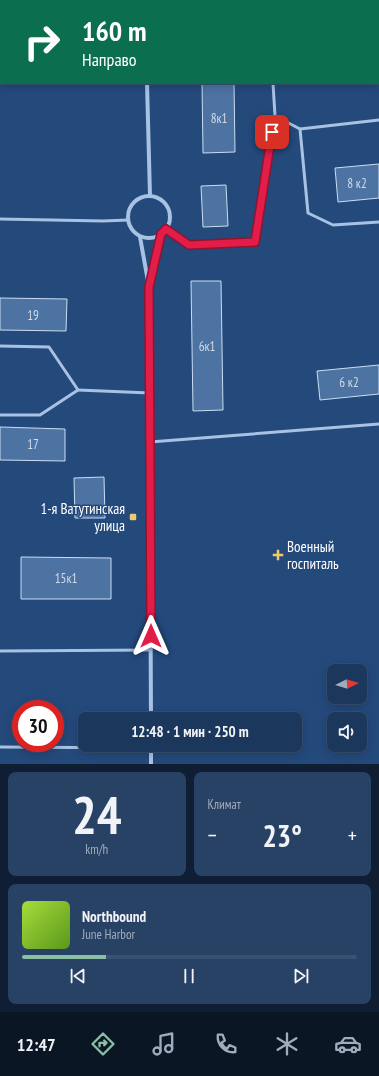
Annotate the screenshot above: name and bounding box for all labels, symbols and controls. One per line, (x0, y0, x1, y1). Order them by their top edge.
text: 160 m (82, 12, 146, 49)
icon: right (16, 16, 68, 68)
text: Направо (82, 48, 137, 71)
house number: 8к1 (211, 110, 228, 127)
pin (255, 115, 289, 149)
icon: arrive (261, 121, 283, 143)
house number: 8 к2 (347, 175, 367, 192)
house number: 19 (27, 307, 39, 324)
house number: 6к1 (199, 338, 216, 355)
house number: 6 к2 (339, 374, 359, 391)
house number: 17 (27, 436, 39, 453)
place label: 1-я Ватутинская улица (40, 499, 125, 535)
marker: 1-я Ватутинская улица (128, 512, 138, 522)
place label: Военный госпиталь (287, 537, 339, 573)
marker: Военный госпиталь (272, 549, 284, 561)
house number: 15к1 (55, 570, 77, 587)
position arrow (130, 615, 172, 657)
north arrow (327, 664, 367, 704)
map controls (327, 664, 367, 752)
speed limit sign: 30 (12, 700, 64, 752)
button: sound (327, 712, 367, 752)
text: 12:48 · 1 мин · 250 m (131, 722, 249, 741)
text: 24 (72, 781, 122, 848)
text: Климат (208, 796, 241, 813)
text: 23° (262, 816, 302, 855)
text: − (208, 821, 217, 849)
text: + (348, 821, 357, 849)
text: km/h (85, 841, 108, 858)
text: Northbound (82, 907, 146, 926)
text: June Harbor (82, 926, 135, 943)
icon: previous (67, 965, 89, 987)
icon: pause (178, 965, 200, 987)
icon: next (290, 965, 312, 987)
icon: directions (89, 1030, 117, 1058)
icon: music (150, 1030, 178, 1058)
icon: phone (212, 1030, 240, 1058)
icon: climate (273, 1030, 301, 1058)
icon: car (334, 1030, 362, 1058)
text: 12:47 (17, 1033, 56, 1056)

